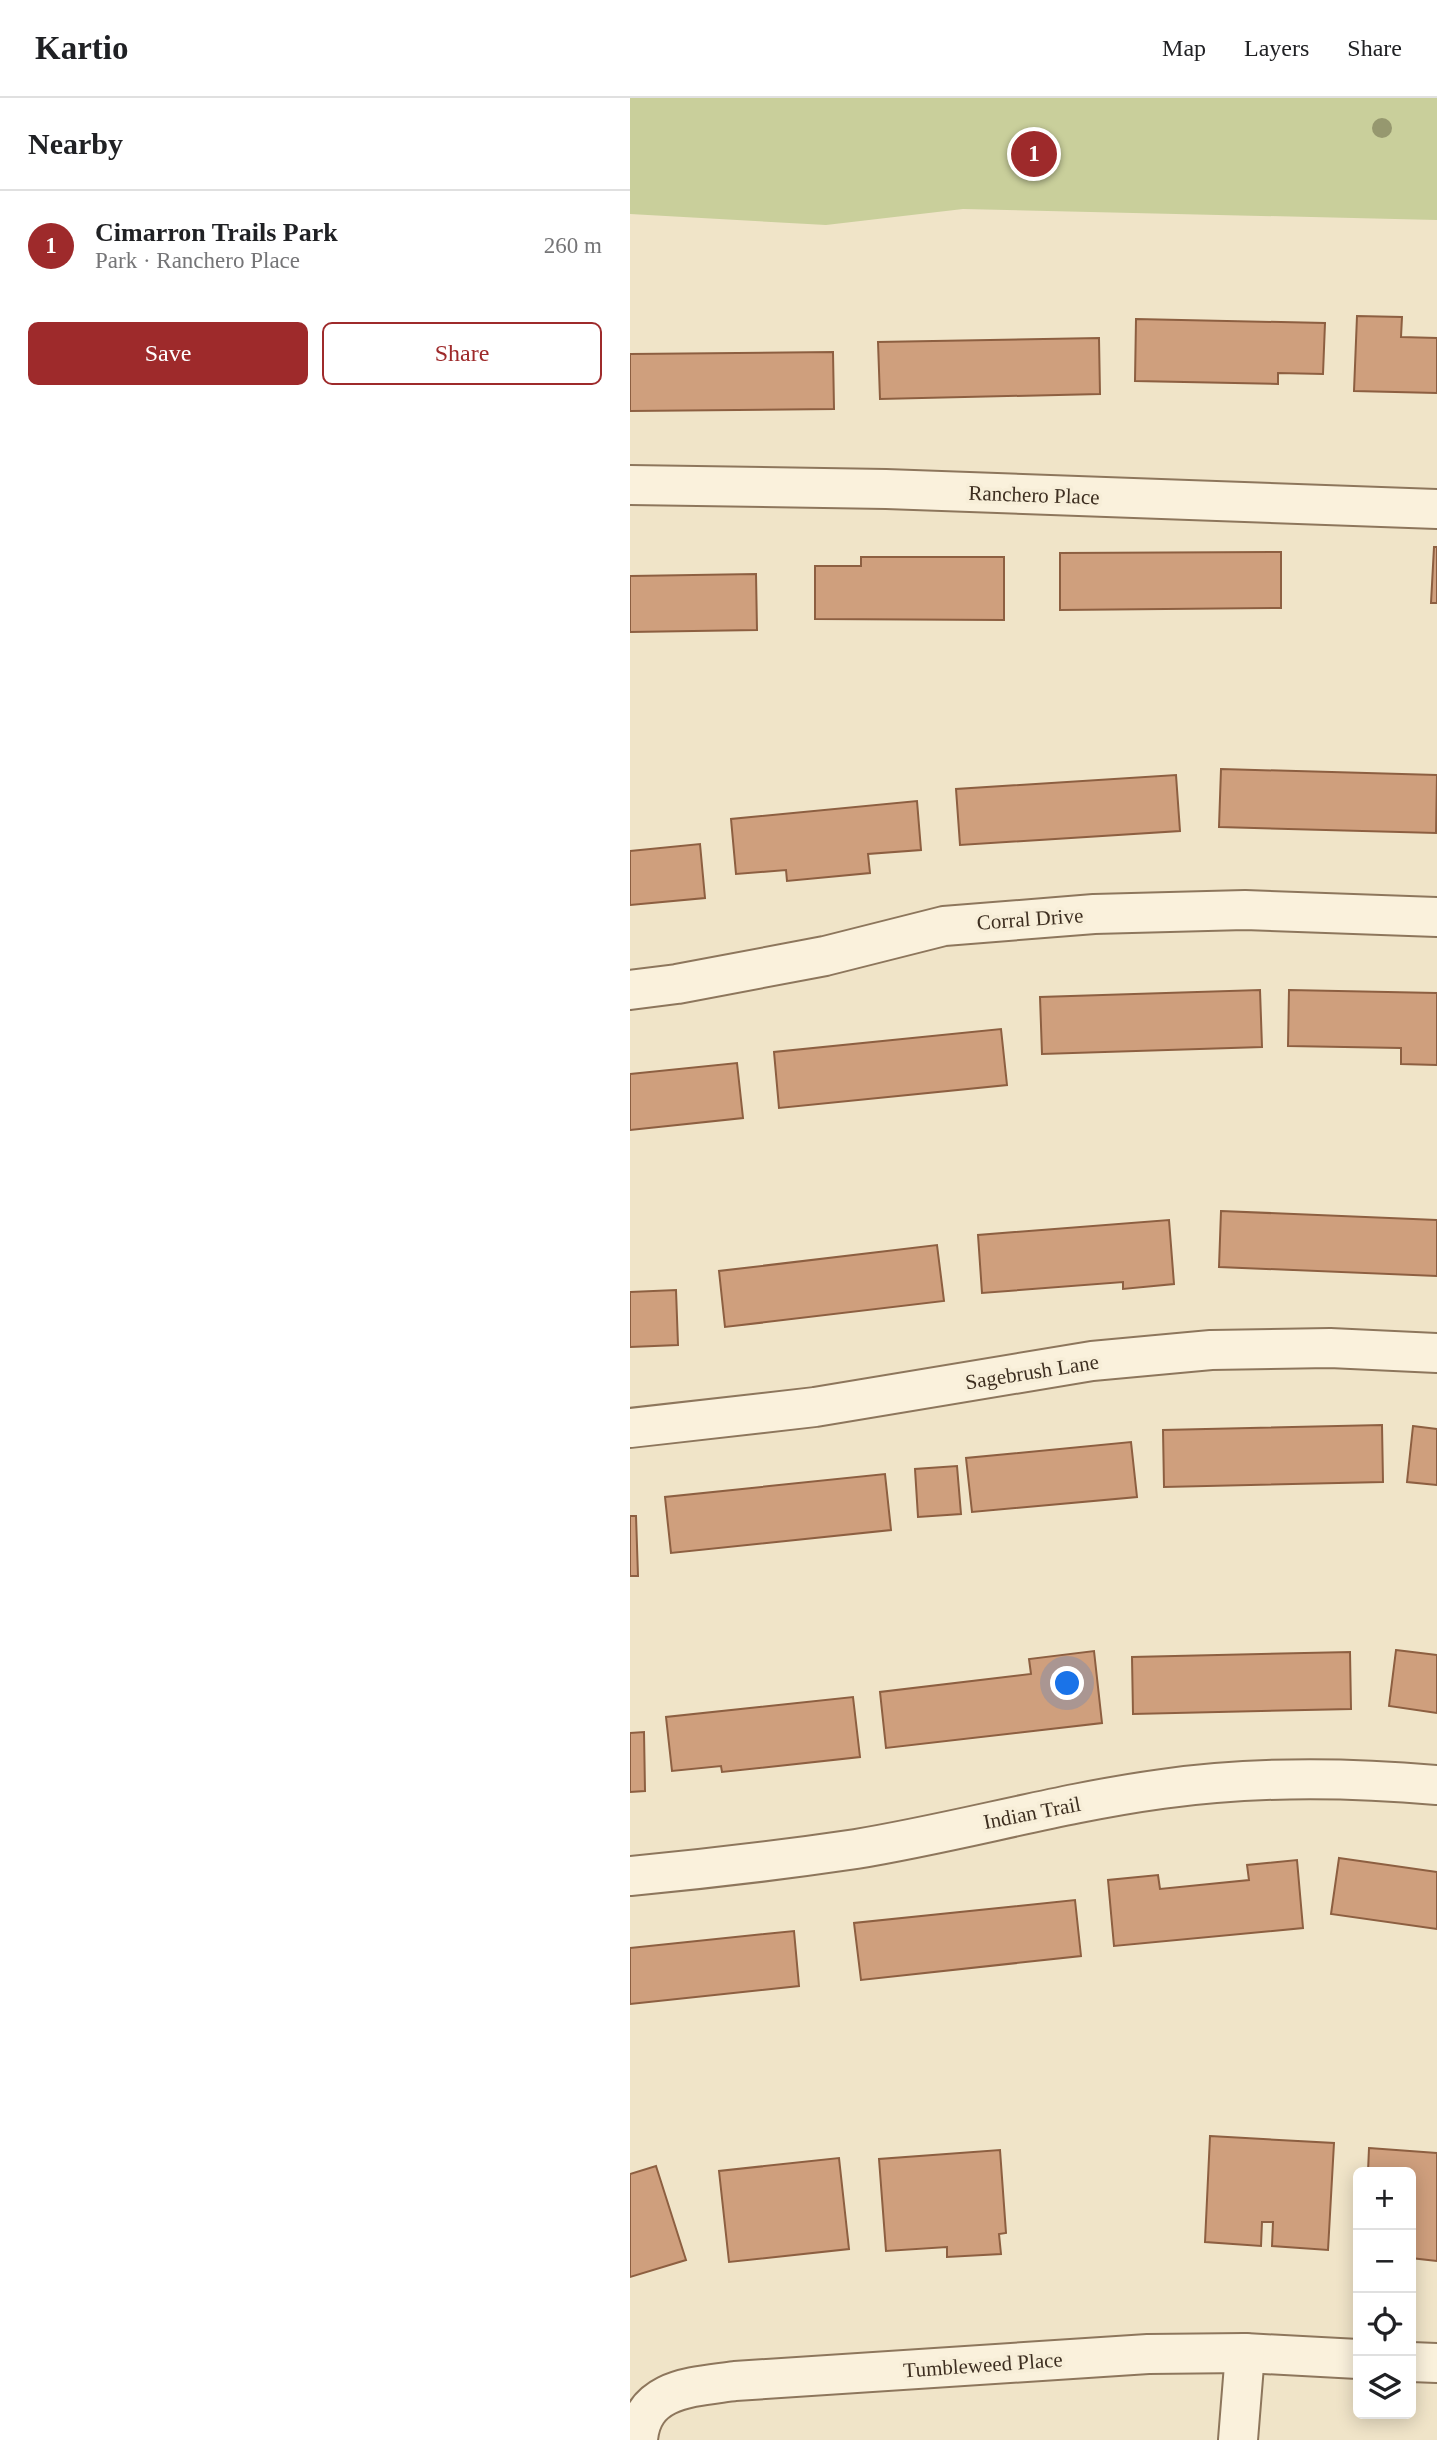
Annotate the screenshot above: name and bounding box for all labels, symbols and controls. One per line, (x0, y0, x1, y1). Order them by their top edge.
text: Kartio (35, 30, 128, 66)
text: Map (1162, 35, 1206, 61)
text: Layers (1244, 35, 1309, 61)
text: Share (1347, 35, 1402, 61)
text: Nearby (28, 127, 123, 160)
pin: 1 (1011, 128, 1057, 180)
text: Cimarron Trails Park (95, 218, 338, 247)
text: 1 (45, 233, 57, 258)
text: 260 m (544, 233, 602, 258)
text: Park · Ranchero Place (95, 248, 300, 273)
button: Save (28, 322, 308, 385)
button: Share (322, 322, 602, 385)
street label: Ranchero Place (968, 481, 1100, 509)
street label: Corral Drive (976, 903, 1084, 935)
street label: Sagebrush Lane (964, 1350, 1100, 1394)
your location (1050, 1666, 1084, 1700)
street label: Indian Trail (981, 1792, 1083, 1834)
map controls (1353, 2167, 1416, 2419)
button: + (1353, 2167, 1416, 2230)
button: − (1353, 2230, 1416, 2293)
button: locate (1353, 2293, 1416, 2356)
street label: Tumbleweed Place (903, 2347, 1063, 2383)
button: layers (1353, 2356, 1416, 2419)

